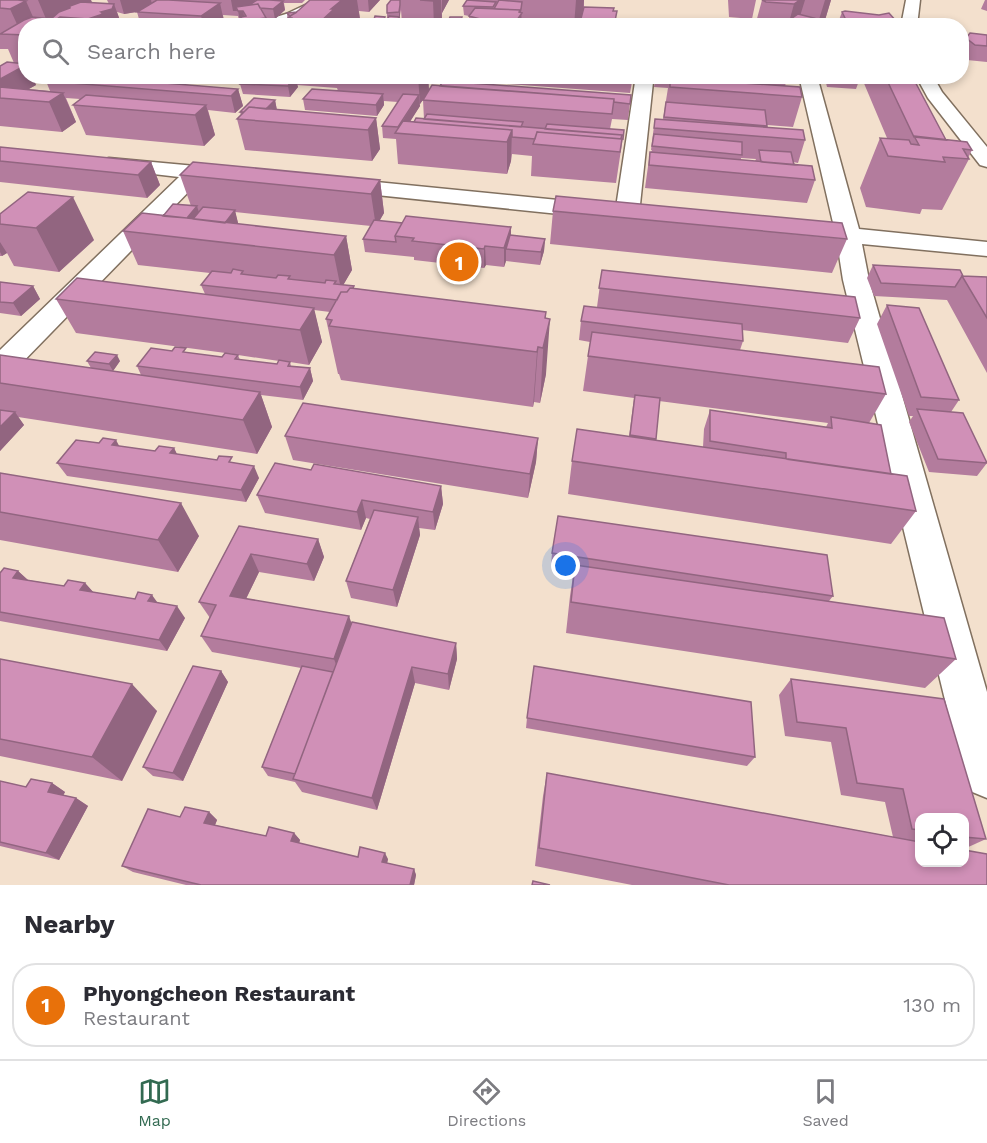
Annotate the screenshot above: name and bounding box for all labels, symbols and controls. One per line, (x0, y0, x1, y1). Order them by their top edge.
search box (18, 18, 969, 84)
icon: search (39, 35, 72, 68)
text: Search here (87, 39, 216, 64)
pin: 1 (440, 240, 478, 284)
your location (551, 551, 580, 580)
map controls (915, 813, 969, 867)
button: locate (915, 813, 969, 867)
text: Nearby (24, 909, 115, 939)
text: Phyongcheon Restaurant (83, 981, 355, 1006)
text: 1 (41, 993, 50, 1017)
text: 130 m (903, 993, 961, 1017)
text: Restaurant (83, 1006, 190, 1030)
tab: Map (138, 1075, 171, 1130)
tab: Directions (447, 1075, 526, 1130)
tab: Saved (802, 1075, 849, 1130)

